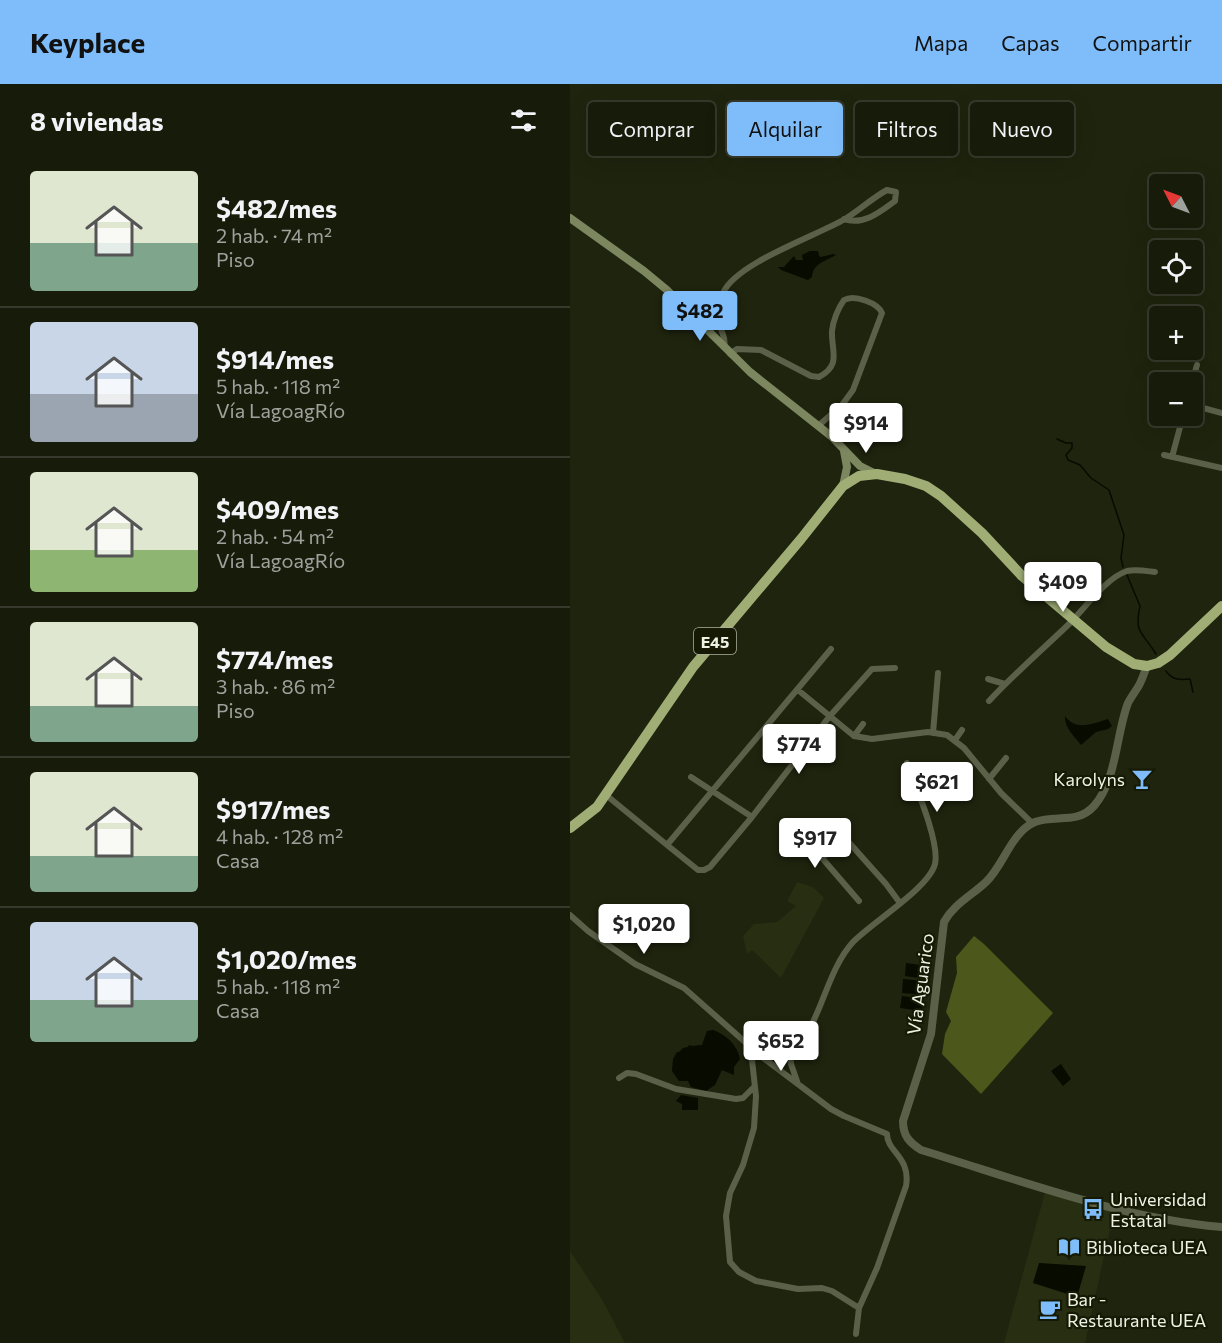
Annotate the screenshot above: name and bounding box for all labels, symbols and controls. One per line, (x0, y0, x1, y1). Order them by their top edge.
text: Keyplace (30, 25, 145, 59)
text: Mapa (914, 30, 968, 55)
text: Capas (1001, 30, 1060, 55)
text: Compartir (1093, 30, 1192, 55)
chip: Comprar (588, 102, 715, 156)
chip: Alquilar (727, 102, 843, 156)
chip: Filtros (855, 102, 958, 156)
chip: Nuevo (970, 102, 1074, 156)
icon: filters (507, 104, 540, 137)
text: 8 viviendas (30, 105, 164, 136)
north arrow (1149, 174, 1203, 228)
map controls (1149, 174, 1203, 426)
text: $482/mes (216, 192, 337, 223)
icon: home (78, 195, 150, 267)
text: 2 hab. · 74 m² (216, 223, 332, 247)
button: locate (1149, 240, 1203, 294)
text: Piso (216, 247, 255, 271)
pin: $482 (664, 291, 736, 342)
text: $482 (676, 298, 724, 322)
button: + (1149, 306, 1203, 360)
text: $914/mes (216, 343, 334, 374)
icon: home (78, 346, 150, 418)
button: − (1149, 372, 1203, 426)
text: 5 hab. · 118 m² (216, 374, 340, 398)
text: Vía LagoagRío (216, 398, 345, 422)
pin: $914 (830, 403, 902, 454)
text: $914 (843, 410, 889, 434)
text: $409/mes (216, 493, 339, 524)
icon: home (78, 496, 150, 568)
text: 2 hab. · 54 m² (216, 524, 334, 548)
text: Vía LagoagRío (216, 548, 345, 572)
pin: $409 (1027, 562, 1099, 613)
text: $409 (1038, 569, 1088, 593)
road number: E45 (694, 628, 736, 654)
text: $774/mes (216, 643, 333, 674)
icon: home (78, 646, 150, 718)
text: 3 hab. · 86 m² (216, 674, 335, 698)
text: Piso (216, 698, 255, 722)
pin: $774 (763, 724, 835, 775)
text: $774 (777, 731, 821, 755)
pin: $621 (901, 762, 973, 813)
bar icon: Karolyns (1130, 767, 1154, 791)
place label: Karolyns (1053, 768, 1125, 790)
text: $621 (915, 769, 959, 793)
text: $917/mes (216, 793, 330, 824)
icon: home (78, 796, 150, 868)
pin: $917 (779, 818, 851, 869)
text: 4 hab. · 128 m² (216, 824, 343, 848)
text: $917 (793, 825, 837, 849)
text: Casa (216, 848, 260, 872)
pin: $1,020 (595, 904, 693, 955)
text: $1,020 (613, 911, 675, 935)
street label: Vía Aguarico (902, 932, 938, 1036)
text: $1,020/mes (216, 943, 357, 974)
icon: home (78, 946, 150, 1018)
text: 5 hab. · 118 m² (216, 974, 340, 998)
text: Casa (216, 998, 260, 1022)
pin: $652 (745, 1021, 817, 1072)
text: $652 (758, 1028, 804, 1052)
place label: Universidad Estatal (1110, 1188, 1206, 1231)
bus stop icon: Universidad Estatal (1081, 1197, 1105, 1221)
library icon: Biblioteca UEA (1057, 1235, 1081, 1259)
place label: Biblioteca UEA (1086, 1236, 1207, 1258)
place label: Bar - Restaurante UEA (1067, 1288, 1206, 1331)
cafe icon: Bar - Restaurante UEA (1038, 1297, 1062, 1321)

